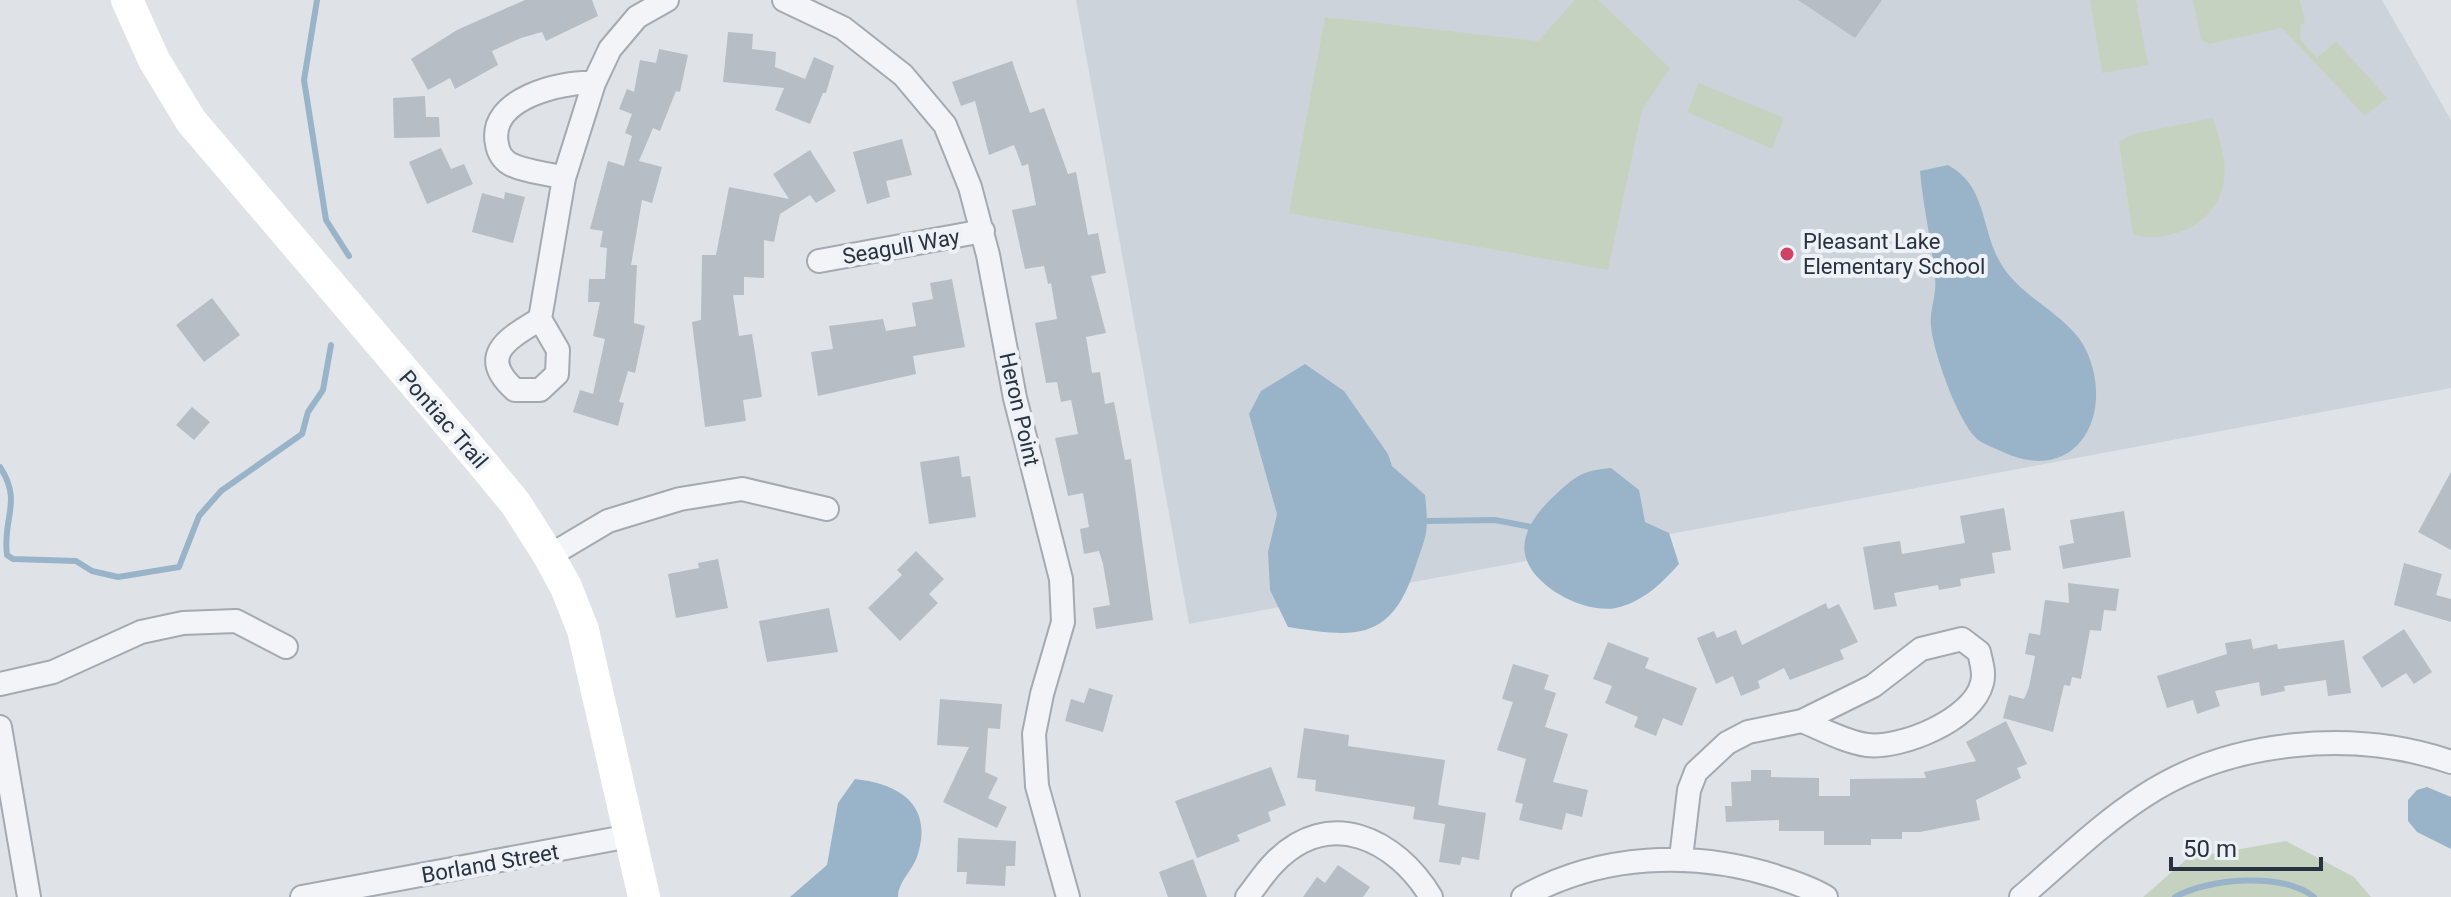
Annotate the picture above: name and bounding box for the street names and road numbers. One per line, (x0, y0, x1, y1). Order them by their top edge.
street label: Seagull Way (840, 224, 962, 269)
street label: Heron Point (994, 350, 1045, 468)
street label: Pontiac Trail (394, 365, 493, 473)
street label: Borland Street (419, 839, 561, 888)

